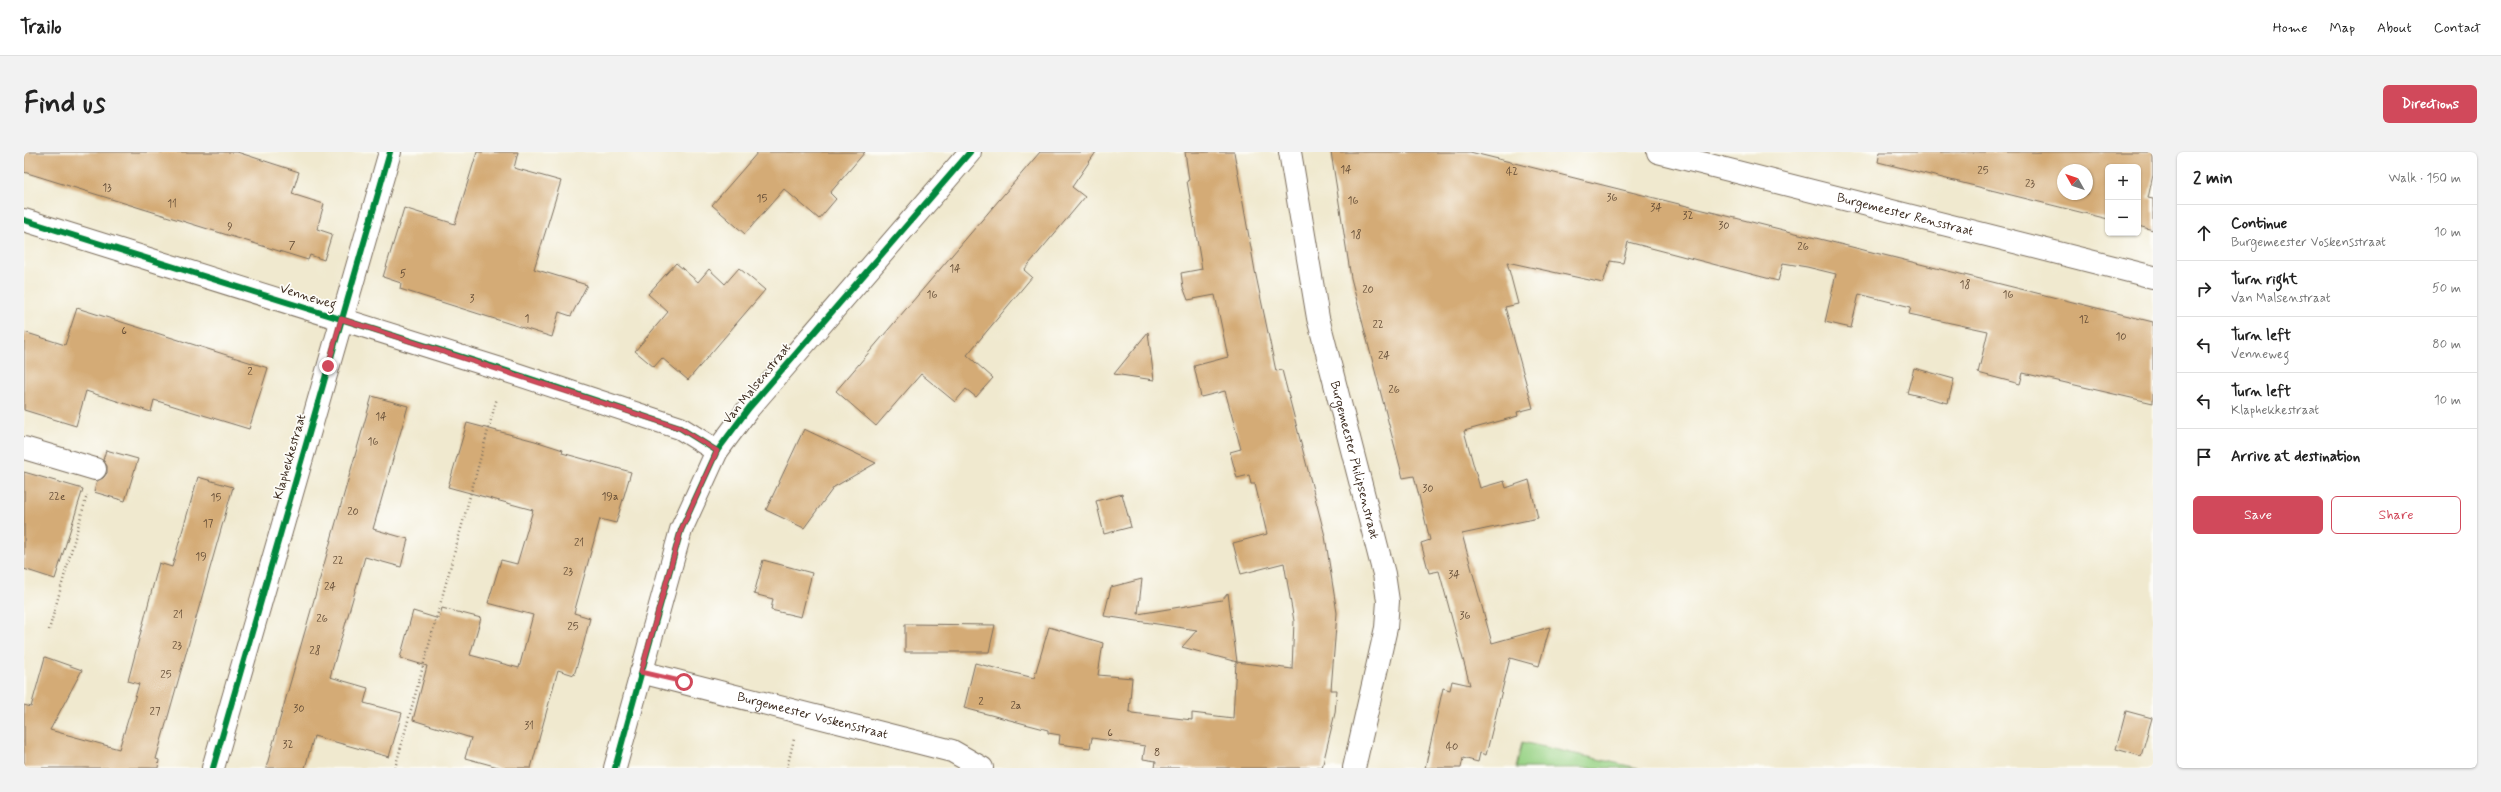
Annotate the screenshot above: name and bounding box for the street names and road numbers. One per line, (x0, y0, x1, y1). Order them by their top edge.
street label: Burgemeester Rensstraat (1835, 189, 1975, 240)
street label: Venneweg (277, 280, 338, 316)
street label: Van Malsenstraat (719, 340, 795, 428)
street label: Burgemeester Philipsenstraat (1326, 379, 1383, 541)
street label: Klaphekkestraat (270, 412, 310, 502)
street label: Burgemeester Voskensstraat (735, 688, 890, 743)

